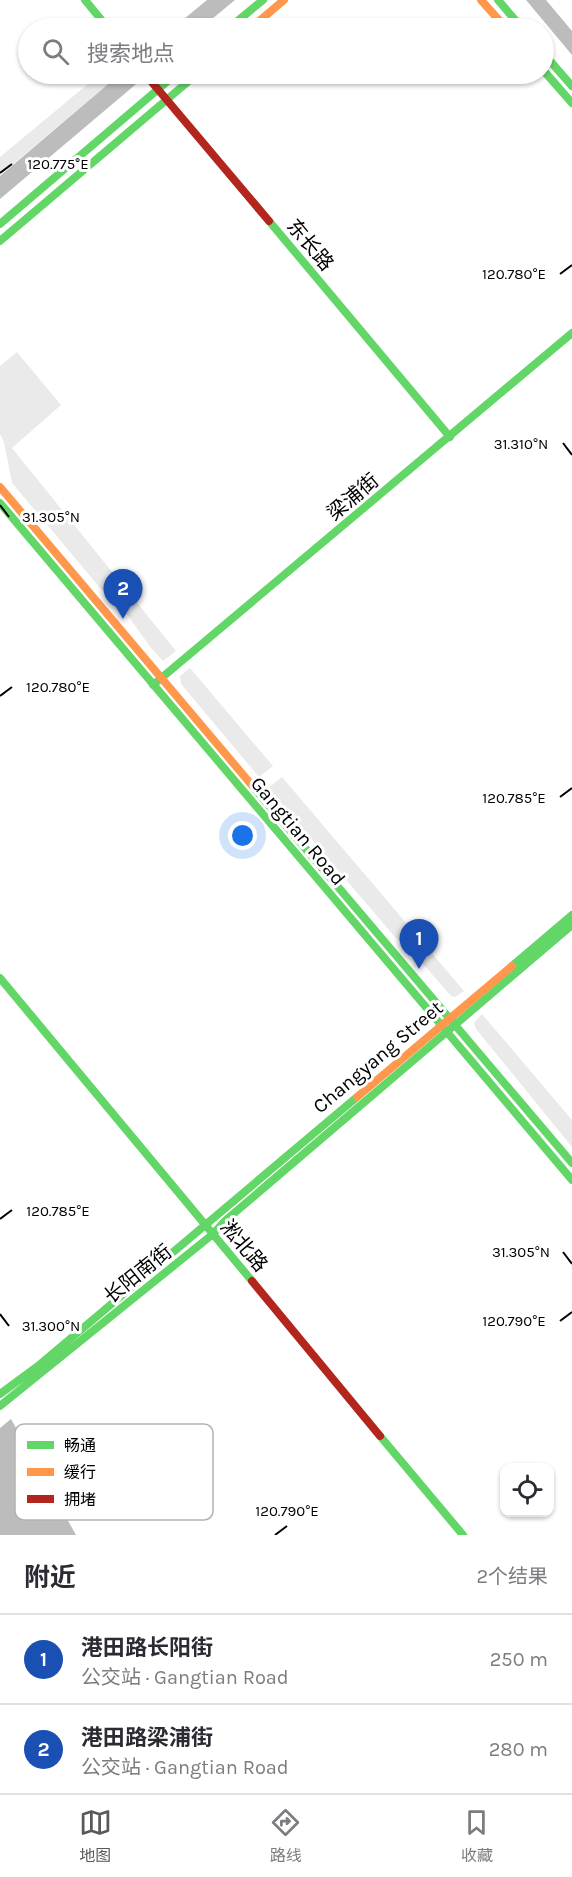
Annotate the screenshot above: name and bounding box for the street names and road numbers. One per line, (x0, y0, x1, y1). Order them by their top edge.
street label: 东长路 (282, 215, 338, 275)
street label: 梁浦街 (323, 469, 383, 525)
street label: Gangtian Road (246, 772, 350, 890)
street label: Changyang Street (308, 996, 448, 1118)
street label: 淞北路 (216, 1216, 272, 1276)
street label: 长阳南街 (100, 1240, 176, 1308)

